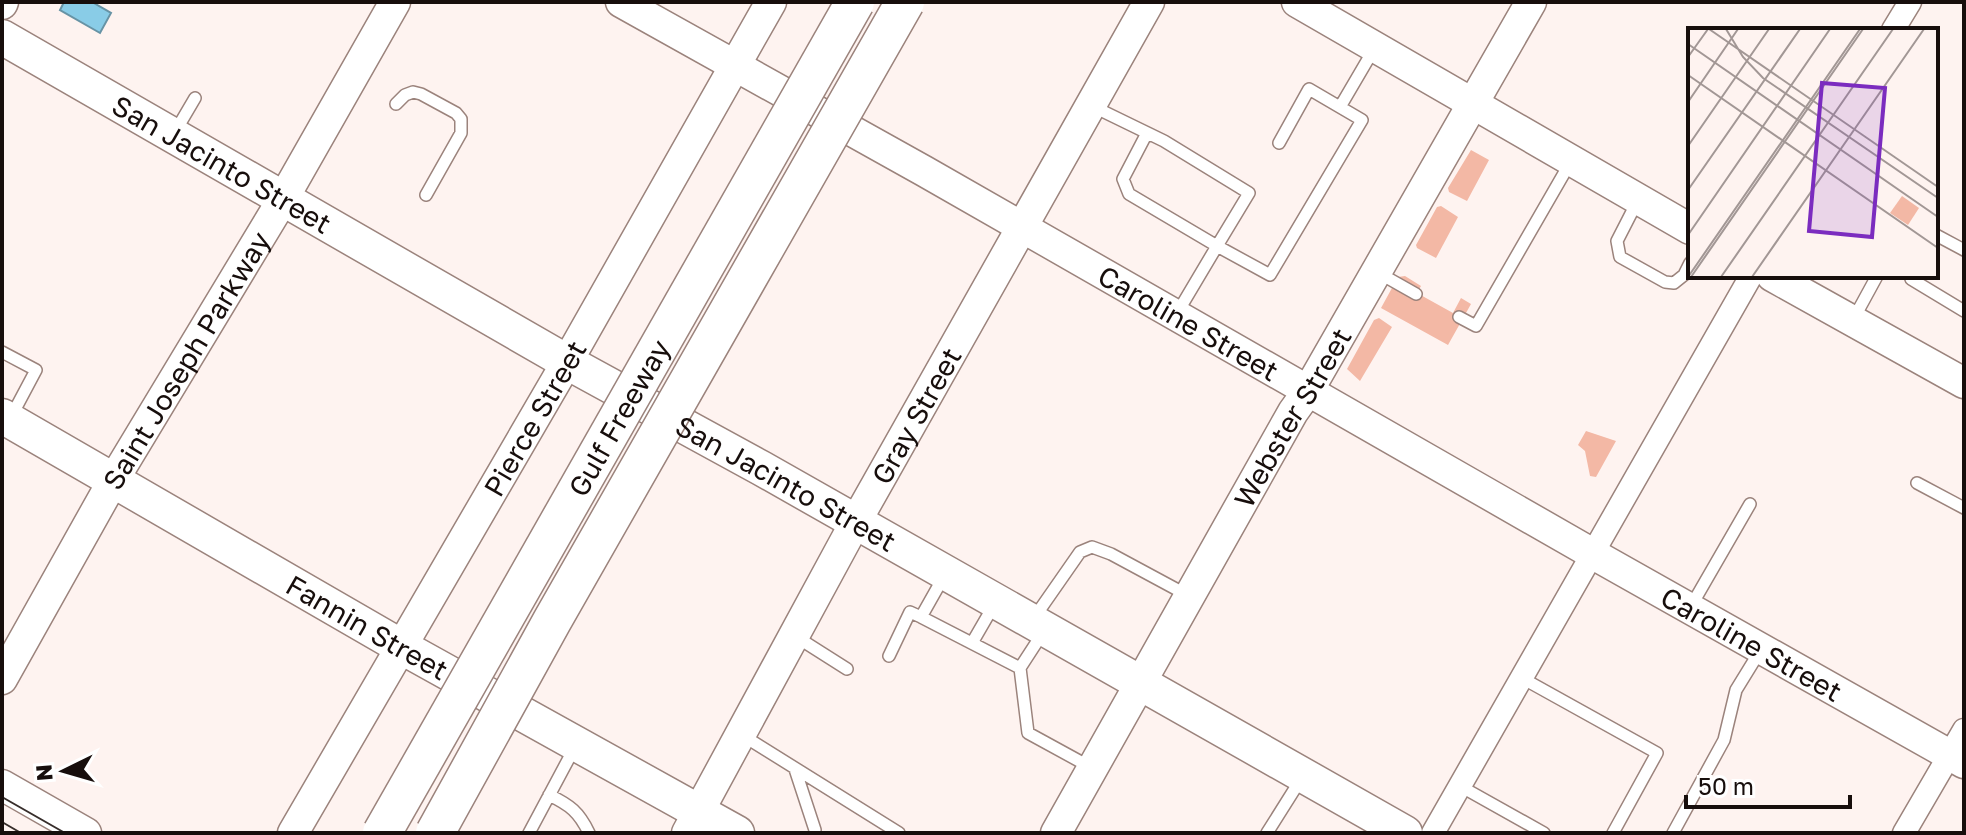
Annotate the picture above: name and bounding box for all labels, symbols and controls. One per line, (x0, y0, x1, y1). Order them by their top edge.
inset map (1688, 28, 1938, 278)
street label: San Jacinto Street (107, 88, 337, 240)
street label: Saint Joseph Parkway (95, 225, 276, 495)
street label: Caroline Street (1093, 258, 1285, 387)
street label: Webster Street (1226, 322, 1357, 513)
street label: Gulf Freeway (561, 333, 676, 502)
street label: Pierce Street (476, 335, 592, 502)
street label: Gray Street (864, 342, 967, 490)
street label: San Jacinto Street (670, 408, 902, 558)
street label: Fannin Street (281, 568, 454, 686)
street label: Caroline Street (1656, 579, 1848, 707)
north arrow (24, 731, 104, 811)
scale bar (1686, 759, 1850, 809)
text: N (29, 763, 58, 782)
text: 50 m (1698, 771, 1754, 800)

